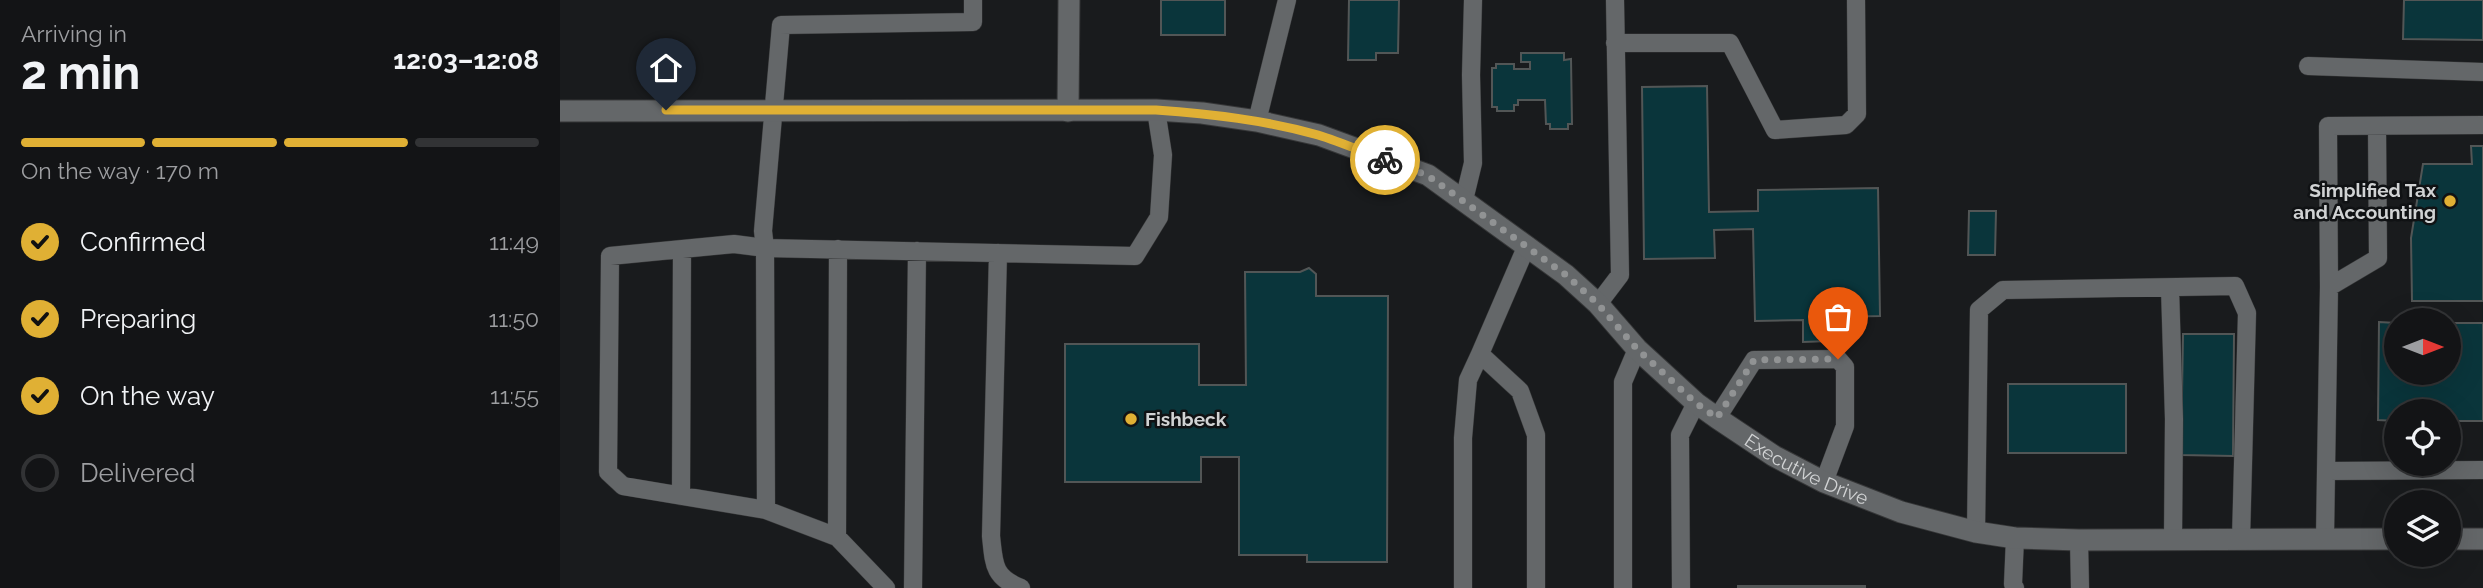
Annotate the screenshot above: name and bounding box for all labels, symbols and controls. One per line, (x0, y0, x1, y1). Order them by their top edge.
text: Arriving in (21, 20, 127, 47)
pin (636, 38, 696, 110)
text: 12:03–12:08 (393, 45, 539, 75)
text: 2 min (21, 46, 140, 100)
icon: home (647, 49, 685, 87)
courier (1350, 125, 1420, 195)
icon: bike (1366, 141, 1404, 179)
text: On the way · 170 m (21, 157, 219, 184)
place label: Simplified Tax and Accounting (2293, 179, 2437, 223)
marker: Simplified Tax and Accounting (2442, 193, 2458, 209)
icon: check (21, 223, 59, 261)
text: Confirmed (80, 227, 206, 257)
text: 11:49 (489, 228, 539, 255)
pin (1808, 287, 1868, 359)
icon: bag (1819, 298, 1857, 336)
icon: check (21, 300, 59, 338)
text: Preparing (80, 304, 196, 334)
text: 11:50 (488, 305, 539, 332)
north arrow (2384, 308, 2460, 385)
map controls (2384, 308, 2461, 567)
icon: check (21, 377, 59, 415)
text: On the way (80, 381, 215, 411)
text: 11:55 (490, 382, 539, 409)
button: locate (2384, 399, 2461, 476)
place label: Fishbeck (1145, 408, 1227, 430)
marker: Fishbeck (1123, 411, 1139, 427)
street label: Executive Drive (1741, 429, 1871, 509)
text: Delivered (80, 458, 195, 488)
button: layers (2384, 490, 2461, 567)

